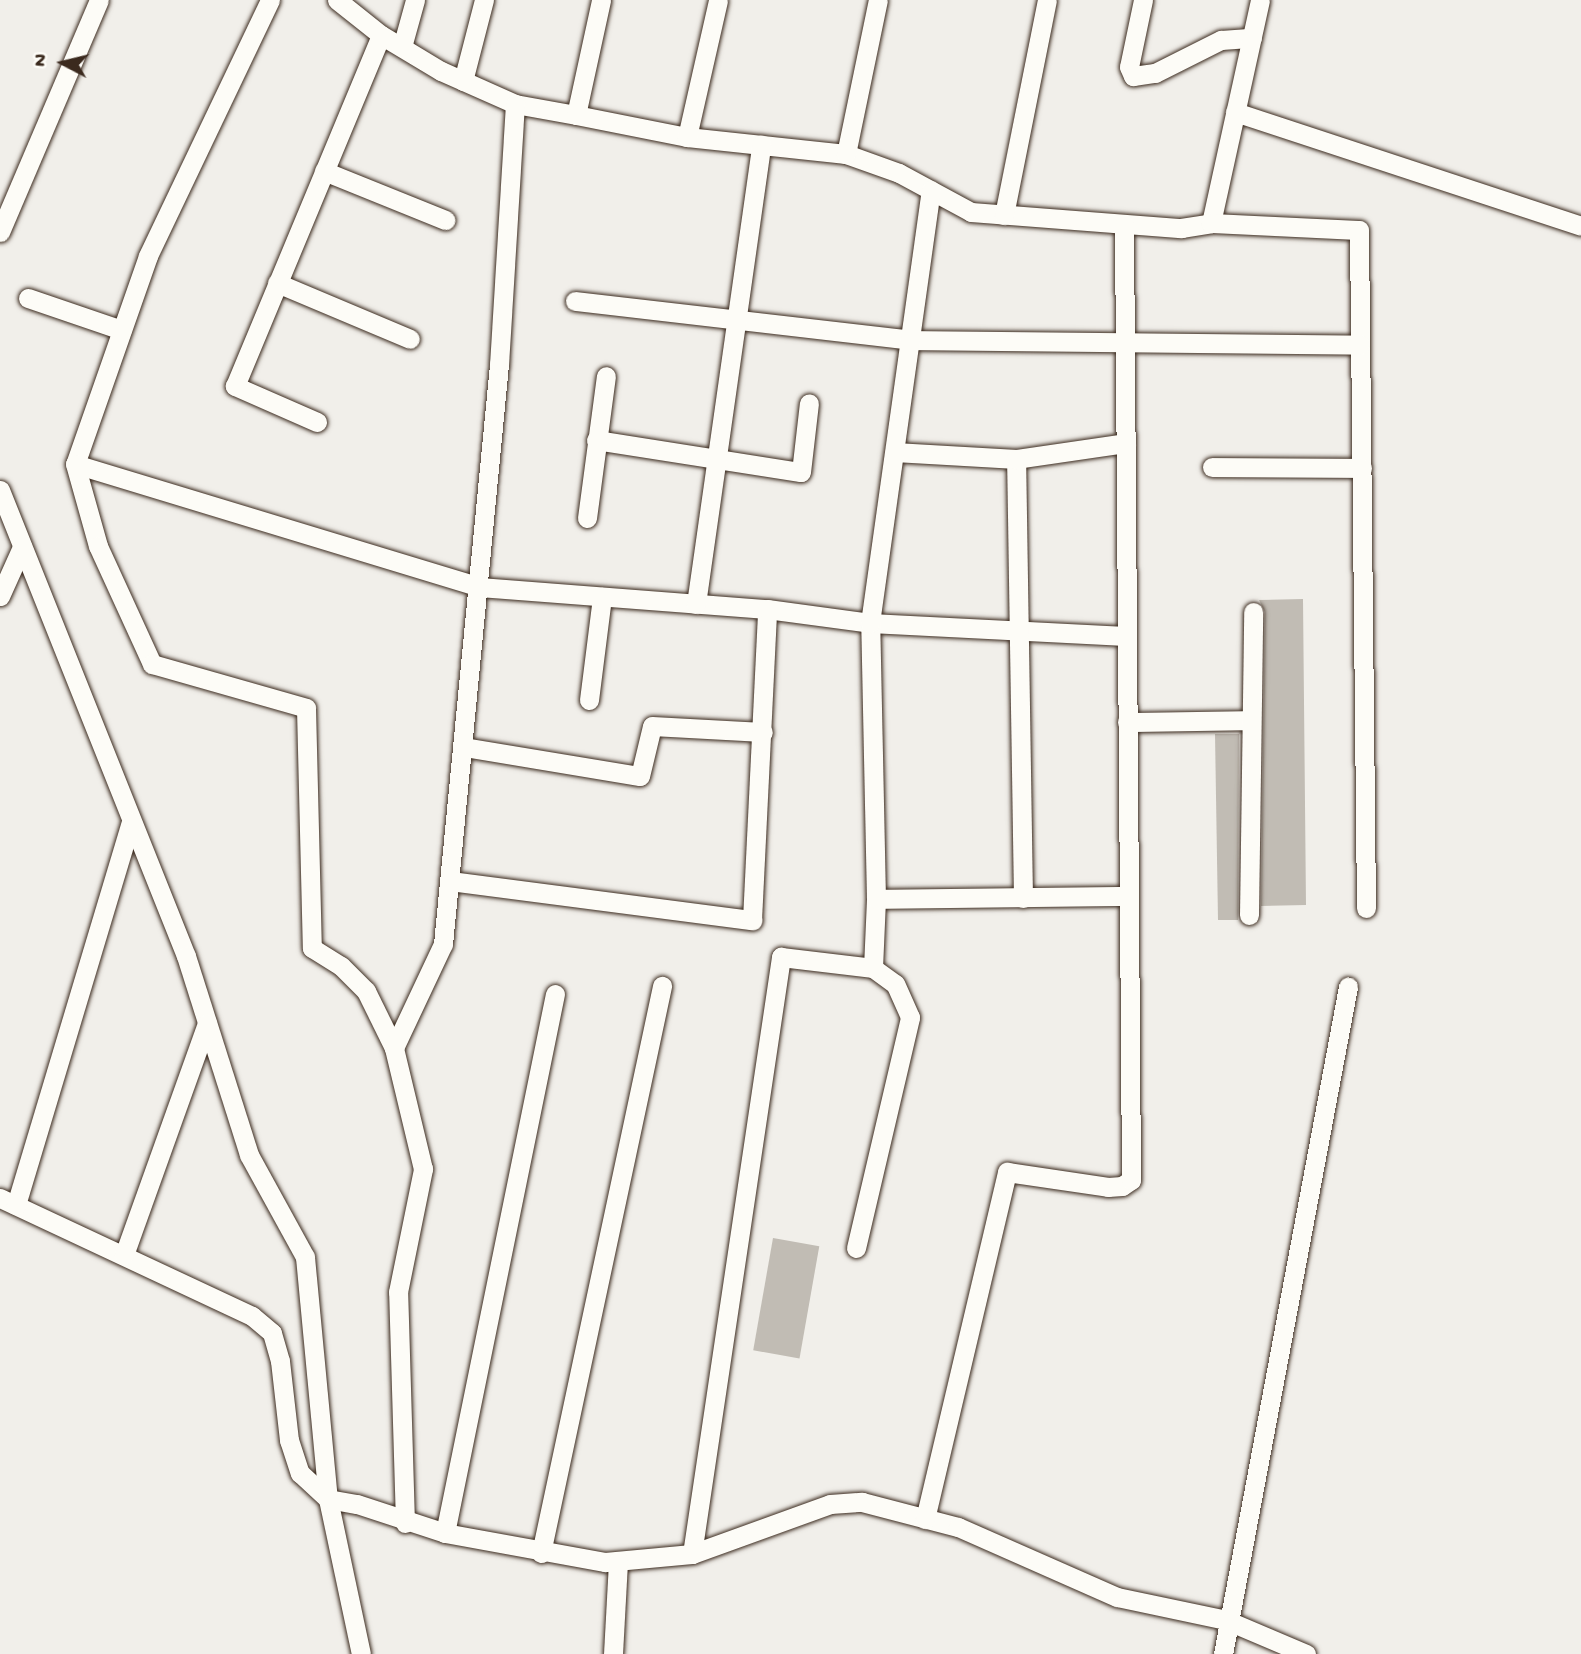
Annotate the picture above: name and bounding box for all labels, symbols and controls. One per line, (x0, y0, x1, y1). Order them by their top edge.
north arrow (28, 28, 98, 98)
text: N (29, 53, 54, 68)

